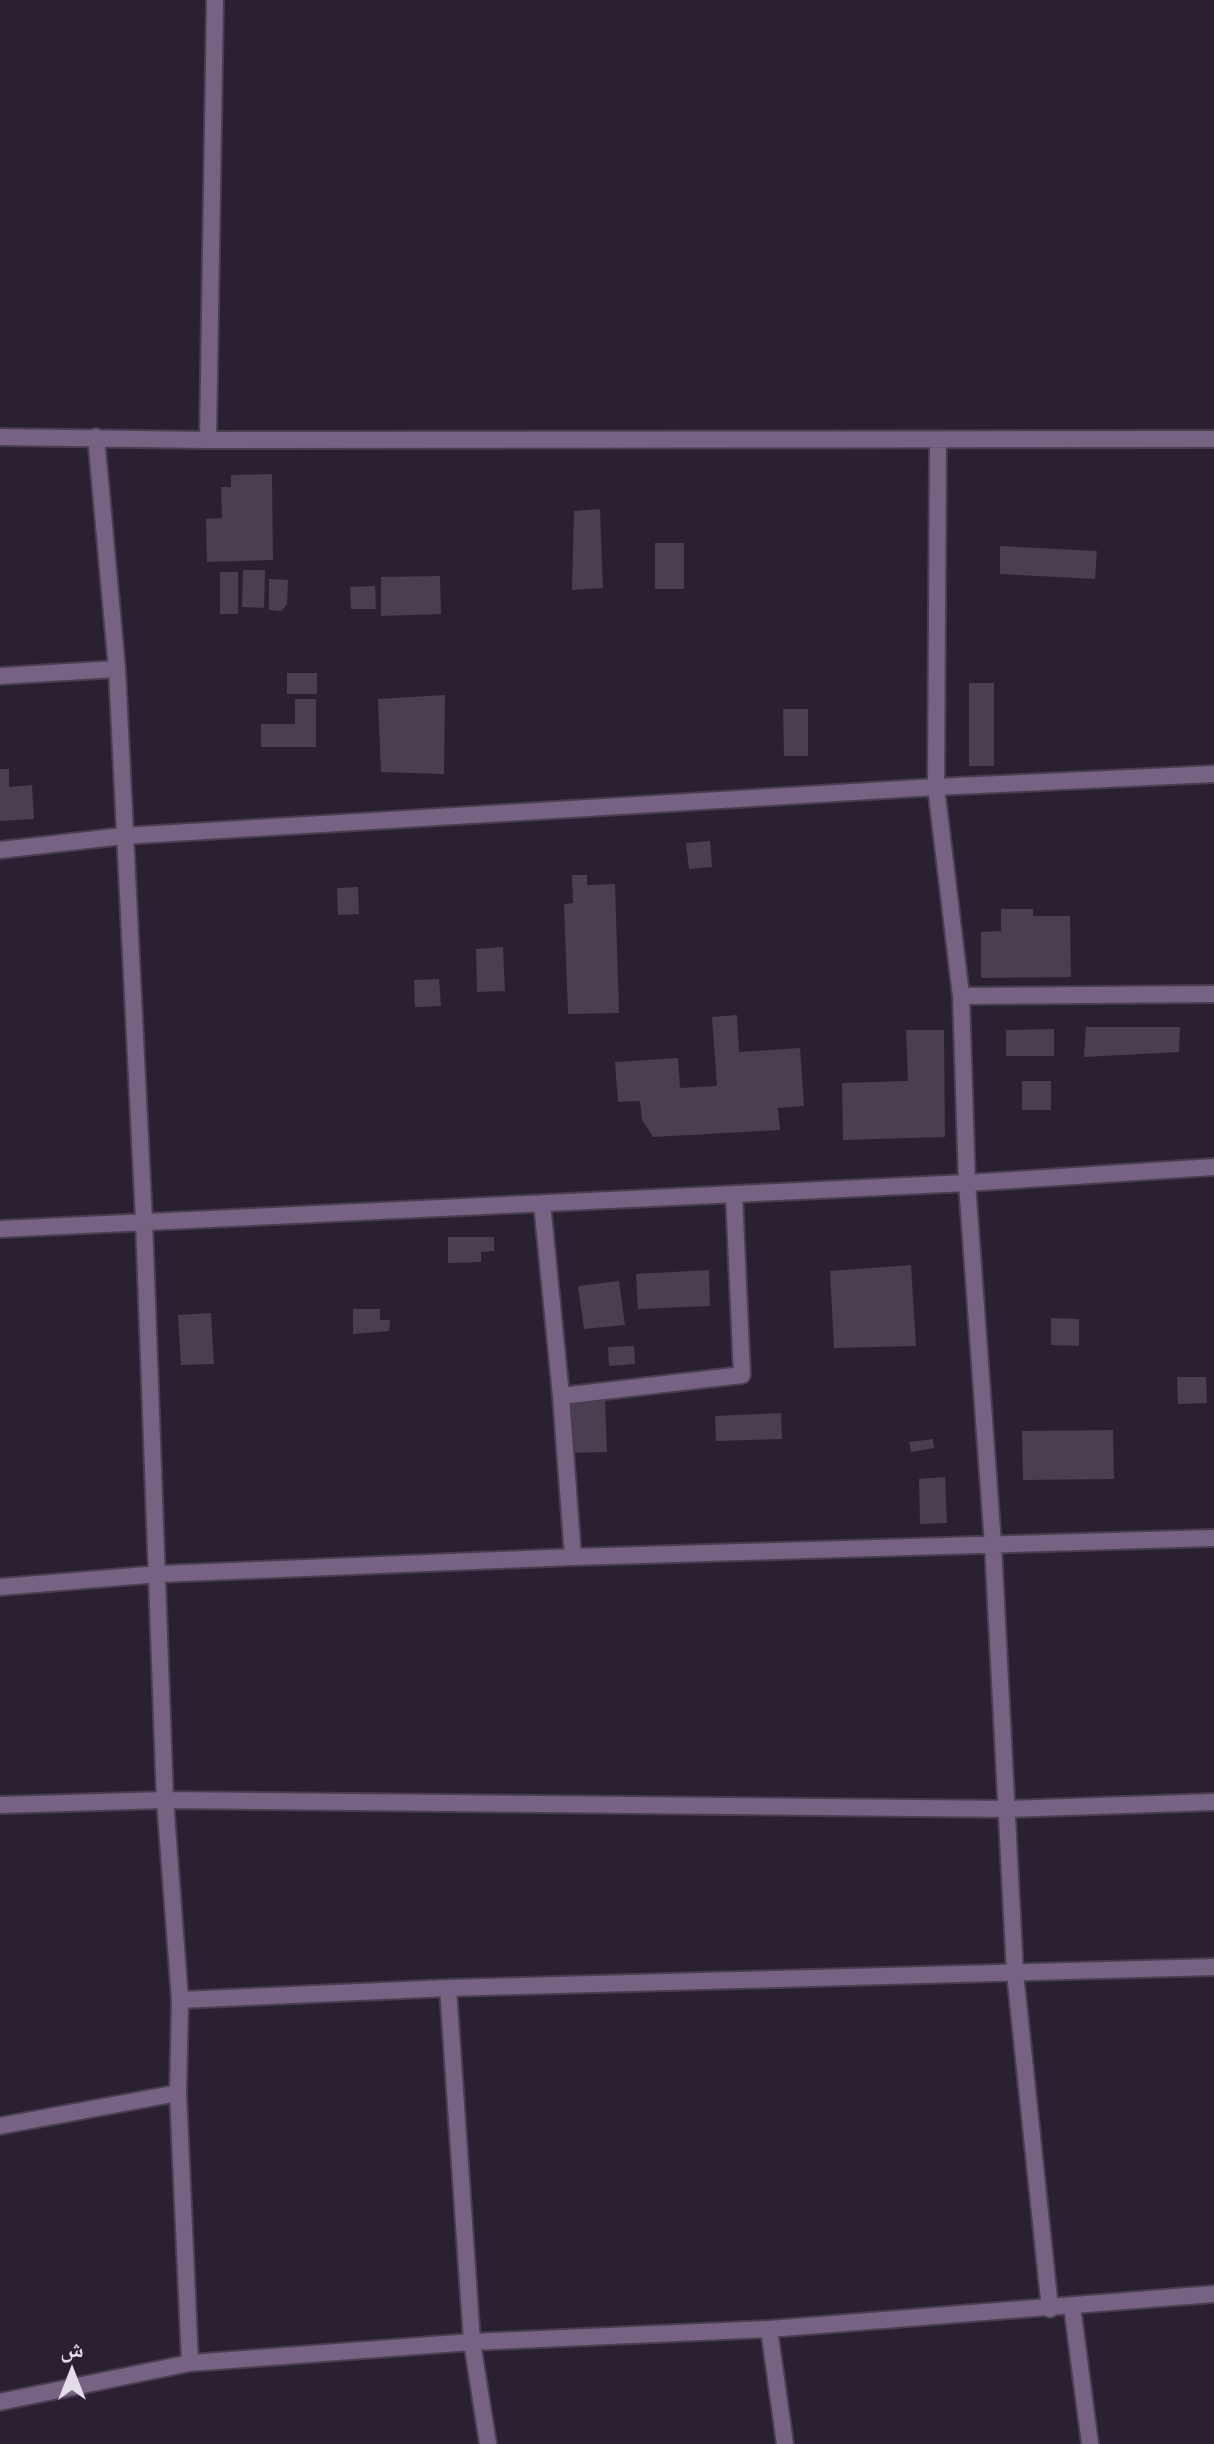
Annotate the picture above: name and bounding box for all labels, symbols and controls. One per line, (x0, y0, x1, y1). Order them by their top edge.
north arrow (32, 2332, 112, 2412)
text: ش (60, 2335, 84, 2361)

